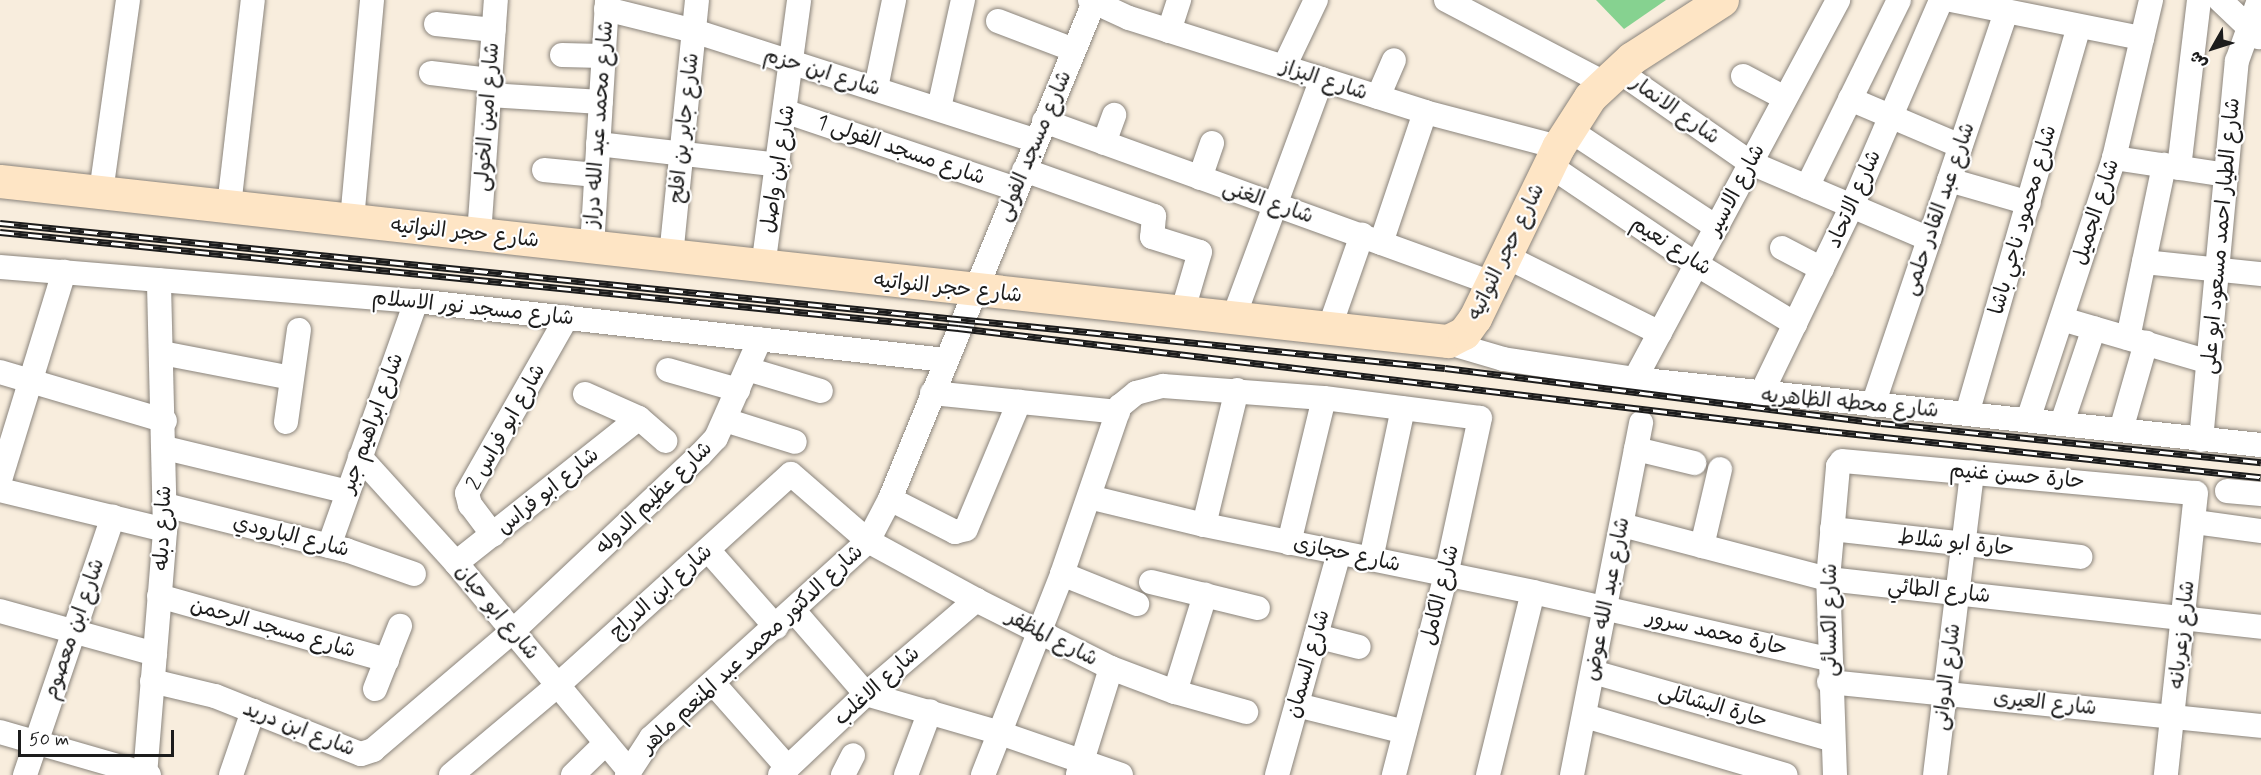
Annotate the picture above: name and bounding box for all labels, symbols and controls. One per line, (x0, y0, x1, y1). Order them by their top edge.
north arrow (2183, 18, 2243, 78)
street label: شارع محمد عبد الله دراز (579, 20, 619, 228)
street label: شارع امين الخولى (469, 42, 505, 192)
street label: شارع ابن حزم (761, 42, 883, 102)
text: ش (2185, 46, 2212, 73)
street label: شارع جابر بن افلح (664, 52, 704, 204)
street label: شارع البزاز (1277, 54, 1371, 106)
street label: شارع مسجد الفولى (991, 67, 1077, 225)
street label: شارع الانمار (1625, 70, 1725, 150)
street label: شارع الطيار احمد مسعود ابو على (2196, 97, 2246, 375)
street label: شارع ابن واصل (755, 103, 801, 235)
street label: شارع مسجد الفولى 1 (814, 109, 988, 191)
street label: شارع عبد القادر حلمى (1898, 119, 1980, 299)
street label: شارع محمود ناجي باشا (1984, 122, 2062, 318)
street label: شارع الاسير (1701, 140, 1771, 240)
street label: شارع الاتحاد (1821, 146, 1887, 252)
street label: شارع الجميل (2067, 156, 2125, 268)
street label: شارع الغنى (1219, 175, 1317, 229)
street label: شارع حجر النواتيه (1462, 179, 1550, 325)
street label: شارع نعيم (1626, 211, 1716, 281)
street label: شارع حجر النواتيه (390, 213, 540, 253)
street label: شارع حجر النواتيه (873, 268, 1023, 308)
street label: شارع مسجد نور الاسلام (371, 285, 575, 331)
street label: شارع ابراهيم جبر (335, 350, 409, 496)
street label: شارع ابو فراس 2 (461, 360, 551, 494)
street label: شارع محطه الظاهريه (1760, 383, 1940, 423)
street label: شارع عظيم الدوله (590, 436, 718, 560)
street label: شارع ابو فراس (492, 442, 604, 540)
street label: حارة حسن غنيم (1948, 458, 2086, 494)
street label: شارع دبله (149, 485, 177, 571)
street label: شارع البارودي (230, 509, 352, 563)
street label: شارع عبد الله عوض (1579, 515, 1635, 683)
street label: حارة ابو شلاط (1897, 524, 2015, 562)
street label: شارع حجازى (1291, 530, 1403, 578)
street label: شارع ابن الدراج (604, 539, 718, 645)
street label: شارع الدكتور محمد عبد المنعم ماهر (636, 539, 868, 759)
street label: شارع الكامل (1415, 542, 1465, 648)
street label: شارع ابن معصوم (38, 555, 110, 703)
street label: شارع ابو حيان (450, 559, 544, 665)
street label: شارع الكسائى (1817, 563, 1843, 677)
street label: شارع الطائي (1887, 573, 1991, 609)
street label: شارع زعربانه (2164, 579, 2200, 691)
street label: شارع مسجد الرحمن (188, 592, 358, 664)
street label: شارع المظفر (1002, 604, 1102, 672)
street label: حارة محمد سرور (1644, 605, 1790, 661)
street label: شارع السمان (1281, 607, 1335, 721)
street label: شارع الدوانى (1928, 622, 1966, 732)
street label: شارع الاغلب (829, 641, 925, 731)
street label: حارة البشاتلى (1656, 678, 1770, 734)
street label: شارع العيرى (1992, 685, 2098, 721)
street label: شارع ابن دريد (239, 696, 359, 762)
scale bar (21, 718, 177, 756)
text: 50 m (29, 728, 69, 752)

